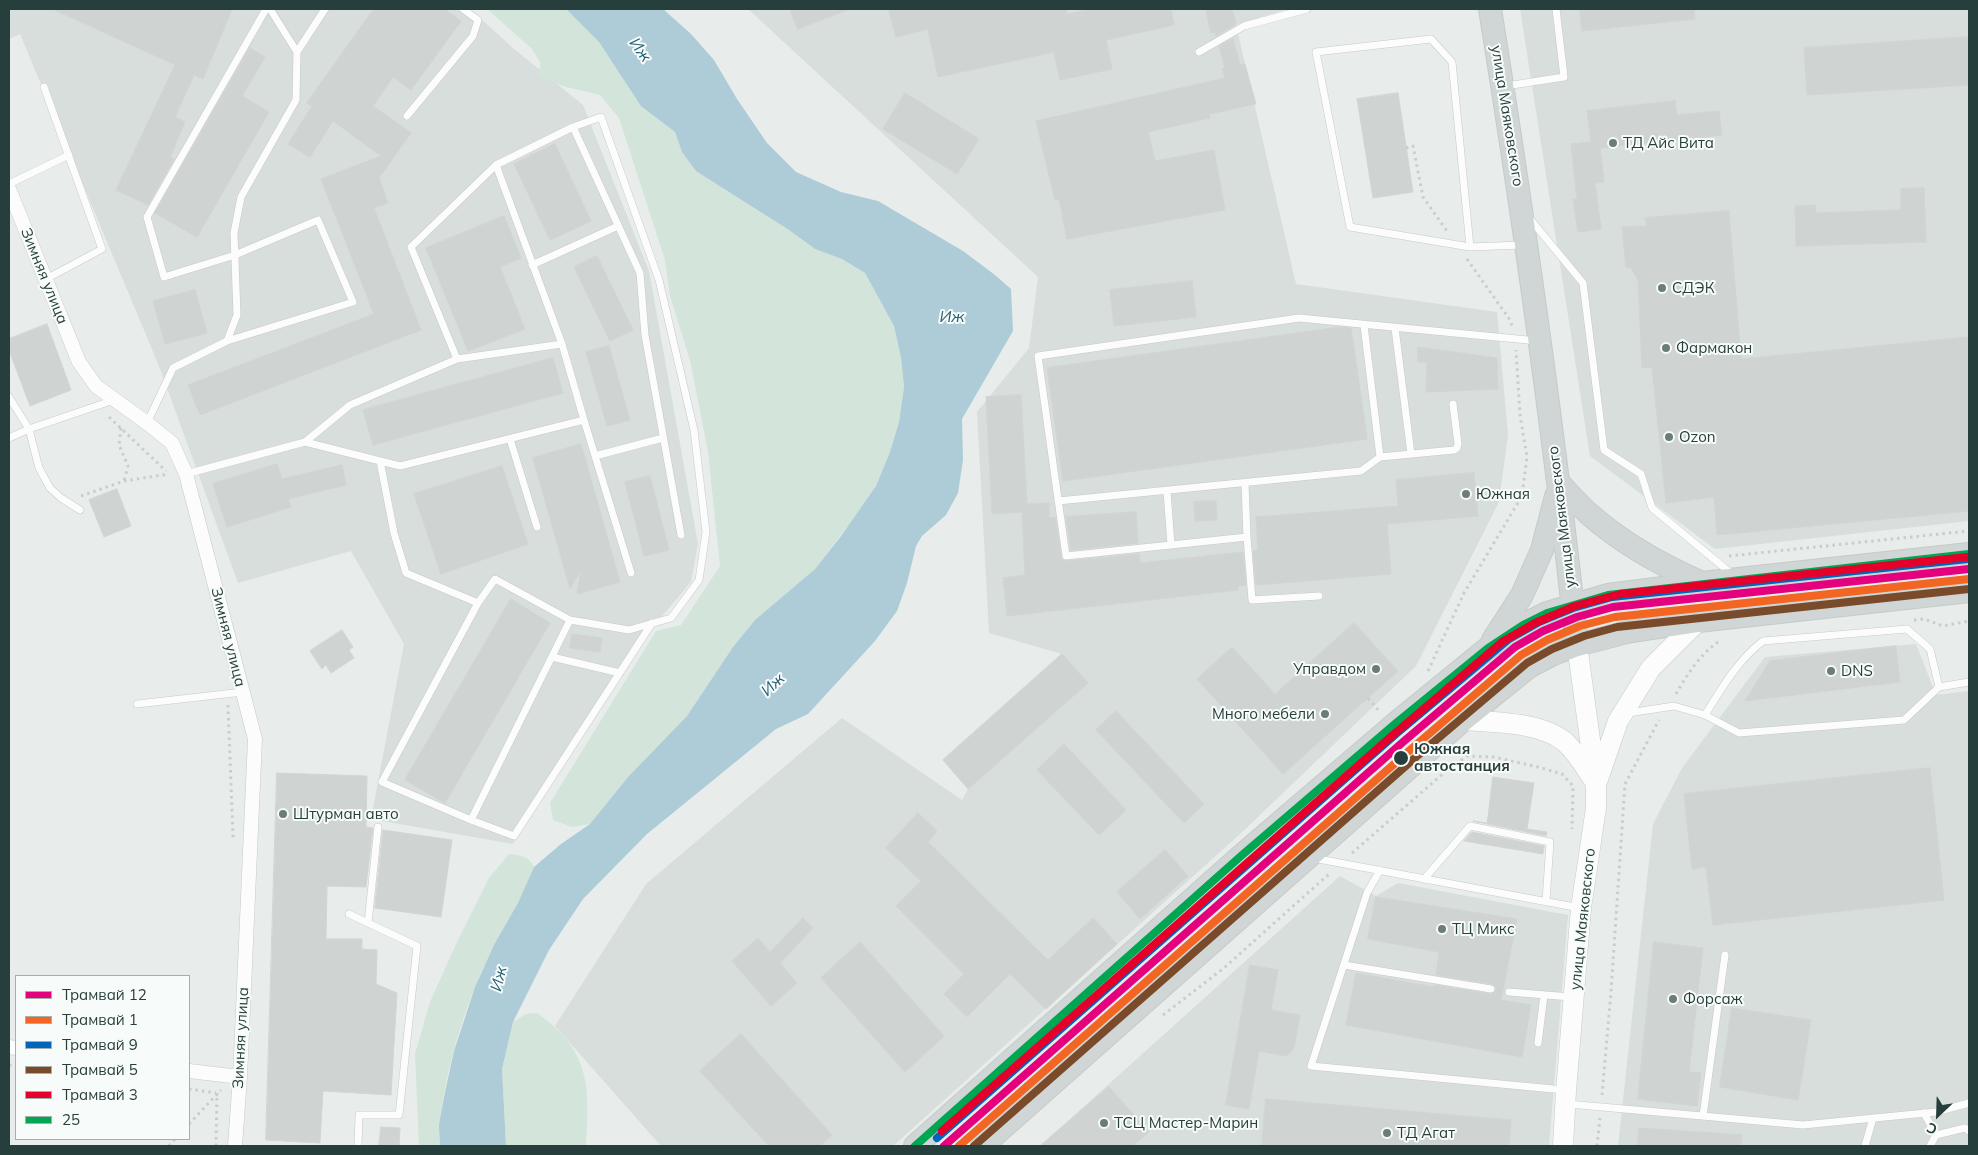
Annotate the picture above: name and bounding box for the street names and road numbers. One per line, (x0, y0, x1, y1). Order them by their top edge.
street label: улица Маяковского (1487, 44, 1527, 188)
street label: Зимняя улица (17, 225, 71, 327)
street label: улица Маяковского (1544, 445, 1580, 589)
street label: Зимняя улица (207, 585, 249, 689)
street label: улица Маяковского (1567, 847, 1599, 991)
street label: Зимняя улица (229, 987, 253, 1089)

